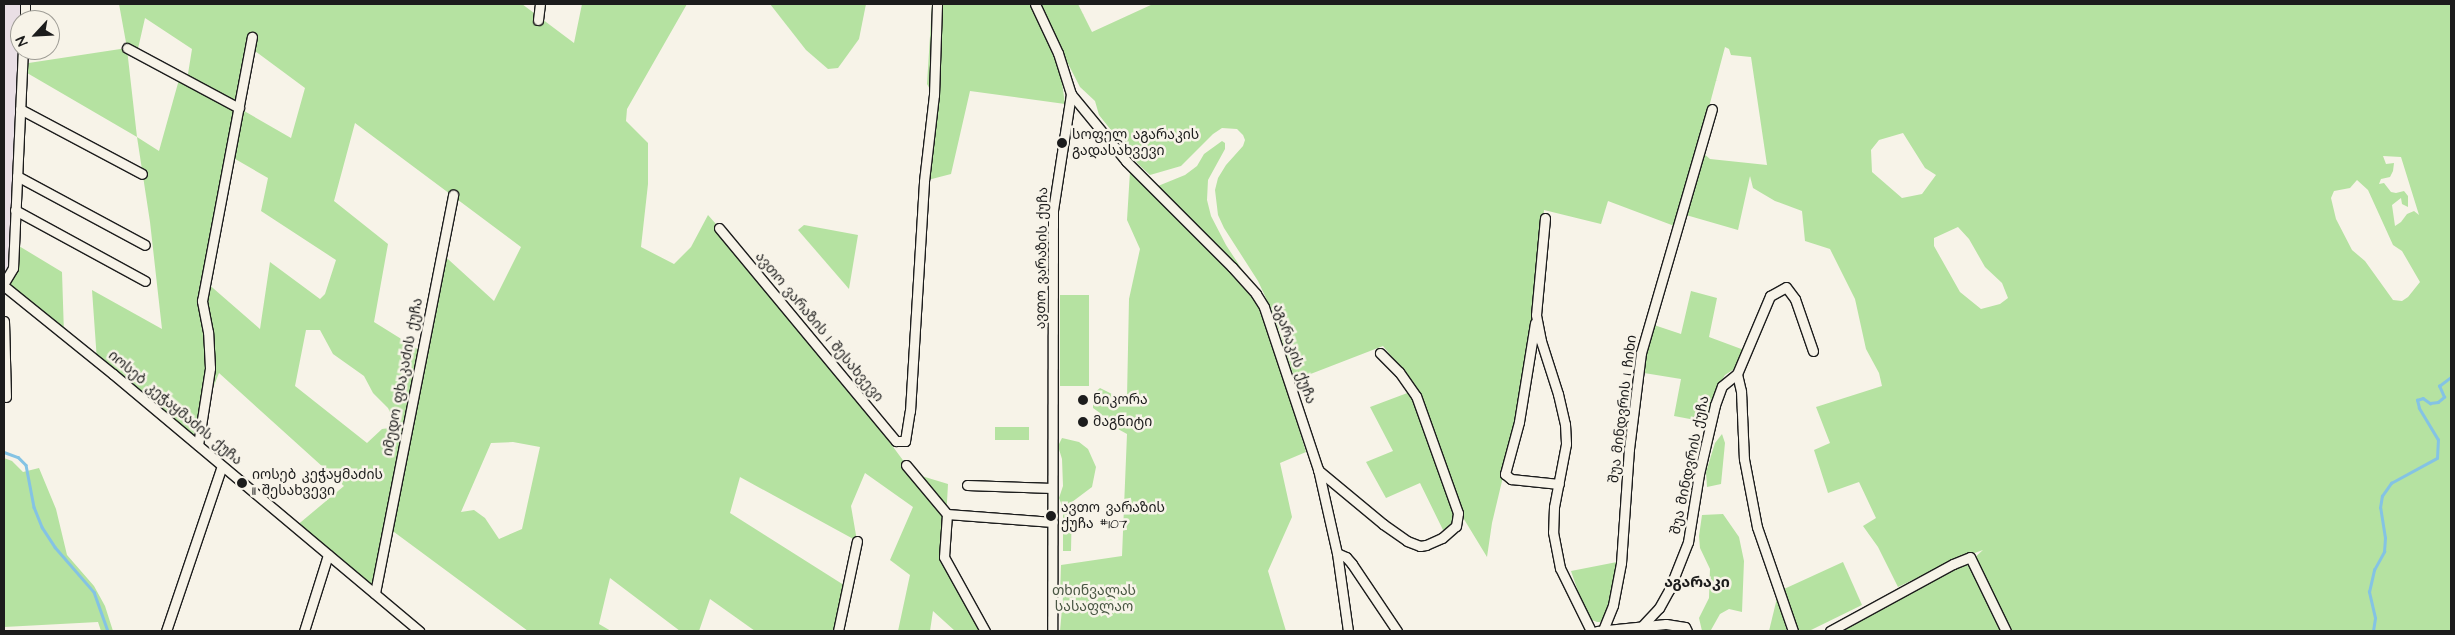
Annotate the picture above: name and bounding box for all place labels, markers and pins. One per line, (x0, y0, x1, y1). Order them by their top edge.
place label: სოფელ აგარაკის გადასახვევი (1072, 127, 1199, 160)
marker: სოფელ აგარაკის გადასახვევი (1056, 137, 1068, 149)
place label: ნიკორა (1093, 392, 1148, 408)
marker: ნიკორა (1077, 394, 1089, 406)
place label: მაგნიტი (1093, 414, 1152, 430)
marker: მაგნიტი (1077, 416, 1089, 428)
place label: იოსებ კეჭაყმაძის II შესახვევი (252, 467, 383, 500)
marker: იოსებ კეჭაყმაძის II შესახვევი (236, 477, 248, 489)
place label: ავთო ვარაზის ქუჩა #107 (1061, 500, 1165, 532)
marker: ავთო ვარაზის ქუჩა #107 (1045, 510, 1057, 522)

